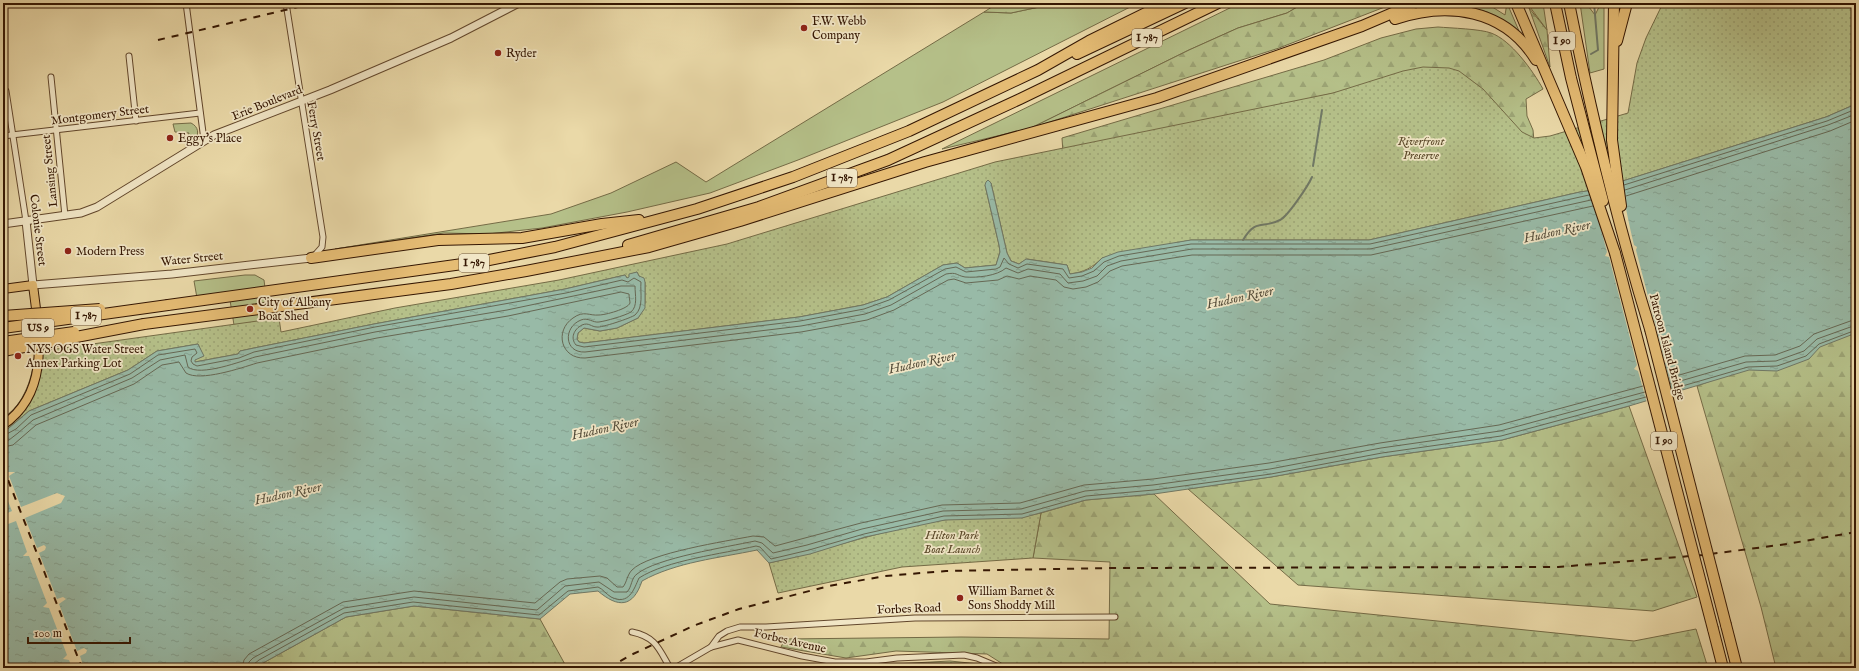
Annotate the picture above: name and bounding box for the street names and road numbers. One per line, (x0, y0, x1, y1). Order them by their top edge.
road number: I 787 (1132, 29, 1162, 47)
road number: I 90 (1549, 32, 1575, 50)
street label: Erie Boulevard (230, 82, 305, 124)
street label: Ferry Street (303, 100, 329, 162)
street label: Montgomery Street (50, 102, 150, 128)
street label: Lansing Street (39, 134, 61, 208)
road number: I 787 (827, 169, 857, 187)
street label: Colonie Street (26, 193, 50, 267)
street label: Water Street (160, 248, 224, 270)
road number: I 787 (459, 254, 489, 272)
street label: Patroon Island Bridge (1646, 292, 1689, 402)
road number: I 787 (71, 307, 101, 325)
road number: US 9 (22, 319, 54, 337)
road number: I 90 (1651, 432, 1677, 450)
street label: Forbes Road (877, 600, 942, 618)
street label: Forbes Avenue (752, 625, 828, 657)

